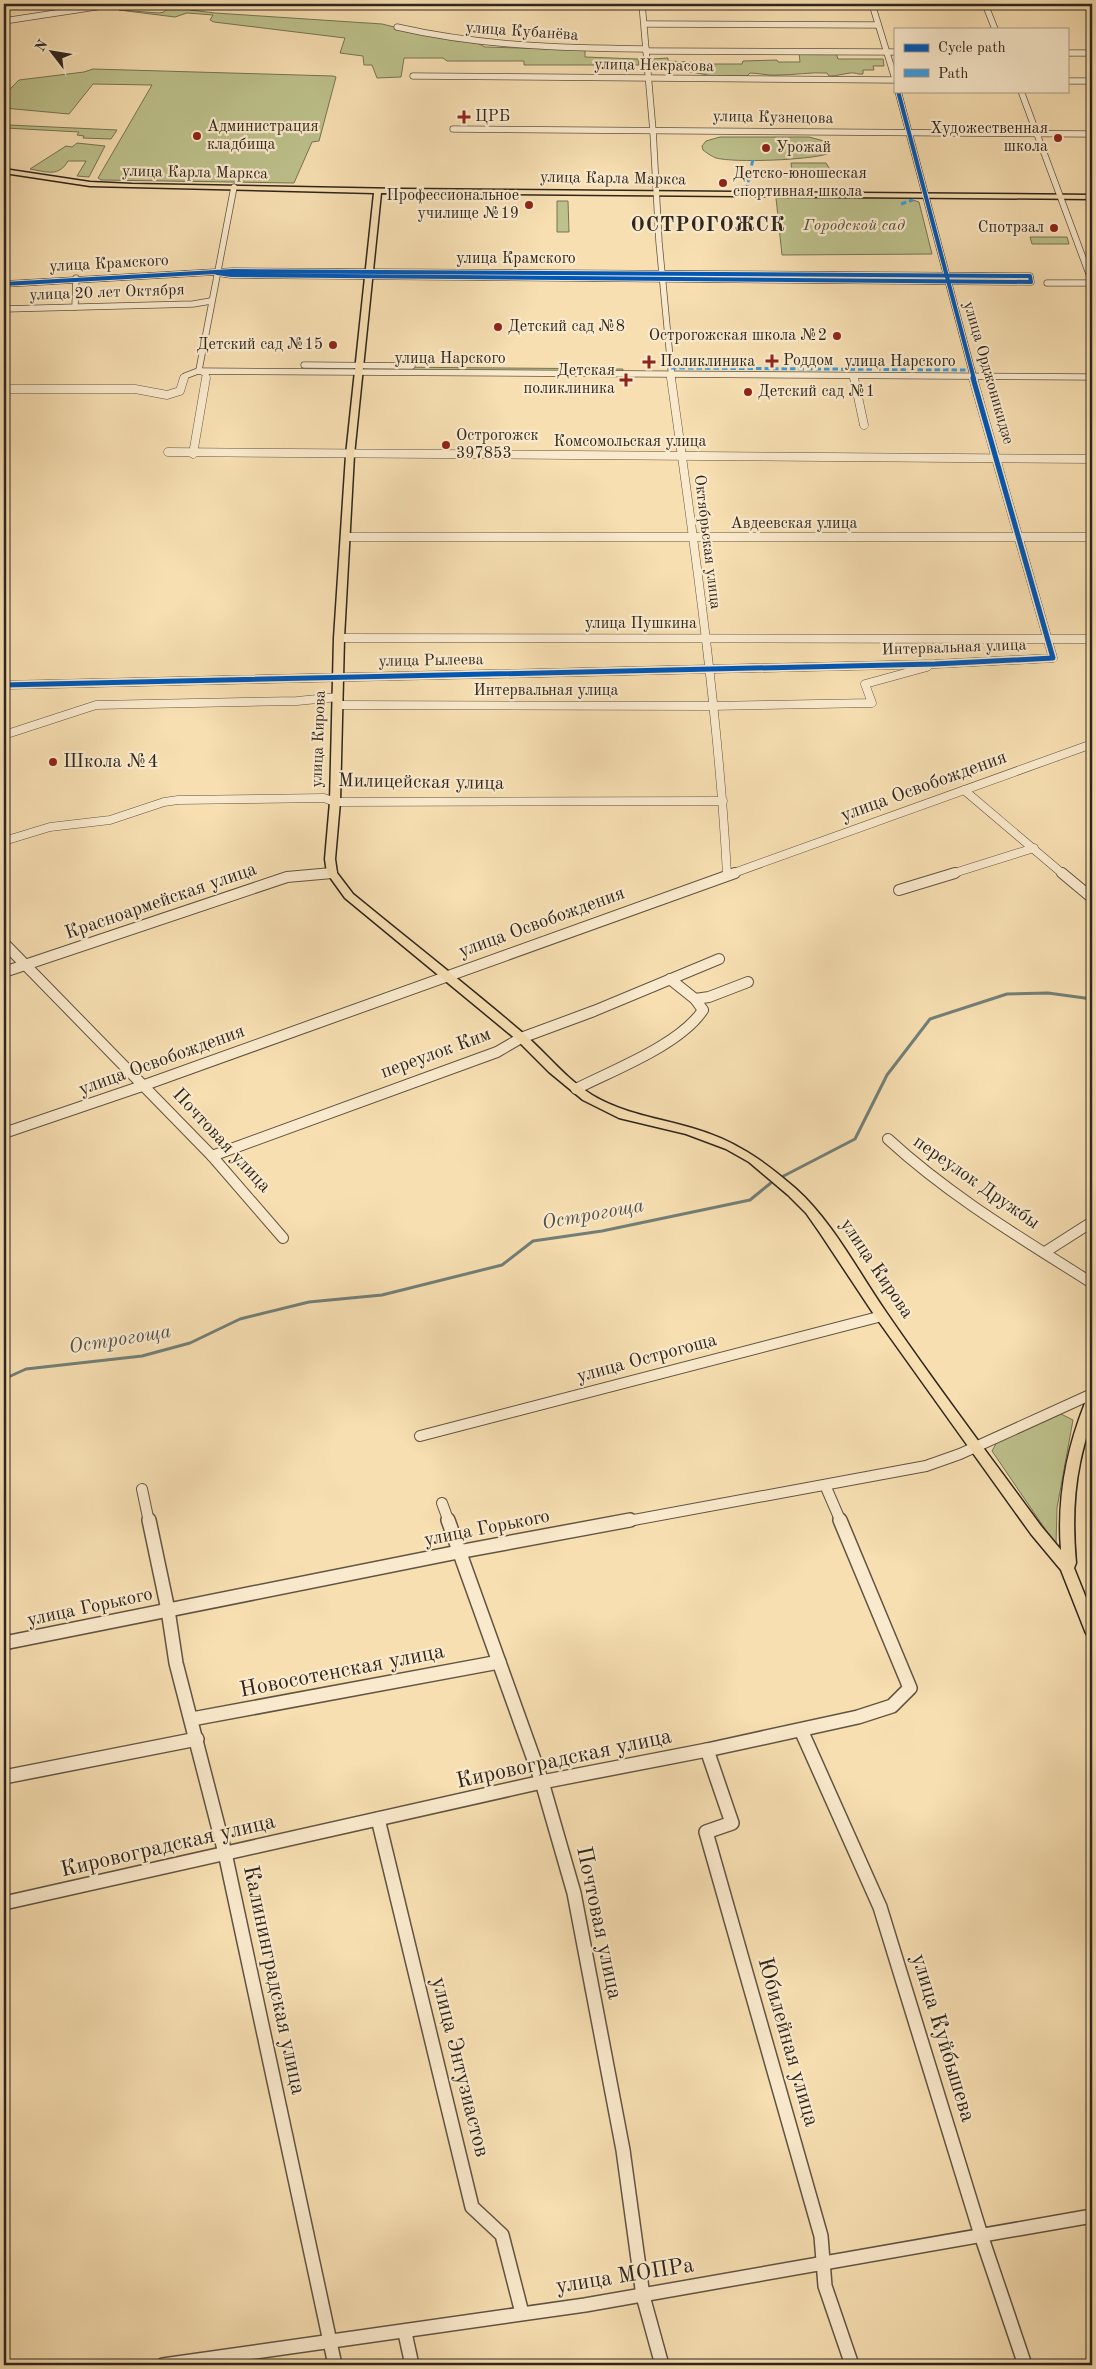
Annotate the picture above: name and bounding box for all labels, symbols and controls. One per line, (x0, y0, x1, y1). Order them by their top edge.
street label: улица Кубанёва (465, 20, 579, 44)
north arrow (28, 28, 78, 78)
legend (894, 28, 1068, 92)
text: N (33, 37, 51, 54)
text: Cycle path (938, 41, 1006, 56)
street label: улица Некрасова (594, 57, 714, 75)
text: Path (938, 67, 968, 82)
place label: ЦРБ (475, 109, 510, 125)
street label: улица Кузнецова (712, 109, 834, 127)
marker: ЦРБ (457, 110, 471, 124)
place label: Администрация кладбища (207, 119, 319, 153)
place label: Художественная школа (930, 121, 1048, 155)
marker: Администрация кладбища (191, 130, 203, 142)
marker: Художественная школа (1052, 132, 1064, 144)
place label: Урожай (776, 140, 831, 156)
marker: Урожай (760, 142, 772, 154)
street label: улица Карла Маркса (122, 164, 268, 182)
place label: Детско-юношеская спортивная школа (733, 166, 867, 200)
street label: улица Карла Маркса (540, 170, 686, 188)
marker: Детско-юношеская спортивная школа (717, 177, 729, 189)
place label: Профессиональное училище №19 (386, 188, 519, 222)
marker: Профессиональное училище №19 (523, 199, 535, 211)
district label: ОСТРОГОЖСК (631, 216, 785, 236)
park label: Городской сад (802, 218, 905, 234)
place label: Спотрзал (978, 220, 1044, 236)
marker: Спотрзал (1048, 222, 1060, 234)
street label: улица Крамского (456, 251, 576, 267)
street label: улица Крамского (49, 253, 169, 275)
street label: улица 20 лет Октября (29, 282, 185, 304)
street label: улица Орджоникидзе (960, 300, 1016, 446)
place label: Детский сад №8 (508, 319, 625, 335)
marker: Детский сад №8 (492, 321, 504, 333)
place label: Острогожская школа №2 (649, 328, 827, 344)
marker: Острогожская школа №2 (831, 330, 843, 342)
place label: Детский сад №15 (197, 337, 323, 353)
marker: Детский сад №15 (327, 339, 339, 351)
street label: улица Нарского (394, 351, 506, 367)
place label: Роддом (783, 353, 833, 369)
place label: Поликлиника (660, 354, 755, 370)
marker: Роддом (765, 354, 779, 368)
street label: улица Нарского (844, 354, 956, 370)
marker: Поликлиника (642, 355, 656, 369)
place label: Детская поликлиника (524, 363, 615, 397)
marker: Детская поликлиника (619, 373, 633, 387)
place label: Детский сад №1 (758, 384, 875, 400)
marker: Детский сад №1 (742, 386, 754, 398)
place label: Острогожск 397853 (456, 428, 539, 462)
street label: Комсомольская улица (553, 434, 707, 450)
marker: Острогожск 397853 (440, 439, 452, 451)
street label: Октябрьская улица (691, 474, 723, 610)
street label: Авдеевская улица (731, 516, 857, 532)
street label: улица Пушкина (585, 616, 697, 632)
street label: Интервальная улица (881, 637, 1027, 659)
street label: улица Рылеева (378, 652, 484, 670)
street label: Интервальная улица (474, 683, 619, 699)
street label: улица Кирова (309, 690, 329, 788)
street label: улица Освобождения (838, 748, 1010, 826)
place label: Школа №4 (63, 753, 159, 772)
marker: Школа №4 (47, 756, 59, 768)
street label: Милицейская улица (338, 772, 505, 794)
street label: Красноармейская улица (63, 860, 260, 944)
street label: улица Освобождения (456, 884, 628, 962)
street label: улица Освобождения (76, 1022, 248, 1100)
street label: переулок Ким (378, 1025, 494, 1083)
street label: Почтовая улица (168, 1085, 274, 1197)
street label: переулок Дружбы (909, 1132, 1043, 1234)
water label: Острогоща (540, 1196, 646, 1234)
street label: улица Кирова (836, 1216, 917, 1323)
water label: Острогоща (67, 1322, 173, 1358)
street label: улица Острогоща (575, 1331, 720, 1387)
street label: улица Горького (423, 1507, 551, 1551)
street label: улица Горького (26, 1585, 154, 1631)
street label: Новосотенская улица (238, 1640, 446, 1702)
street label: Кировоградская улица (454, 1725, 674, 1793)
street label: Кировоградская улица (59, 1811, 278, 1881)
street label: Почтовая улица (572, 1844, 626, 2002)
street label: Калининградская улица (239, 1863, 309, 2097)
street label: улица Куйбышева (907, 1951, 979, 2125)
street label: Юбилейная улица (753, 1955, 823, 2129)
street label: улица Энтузиастов (427, 1975, 493, 2159)
street label: улица МОПРа (554, 2254, 696, 2298)

